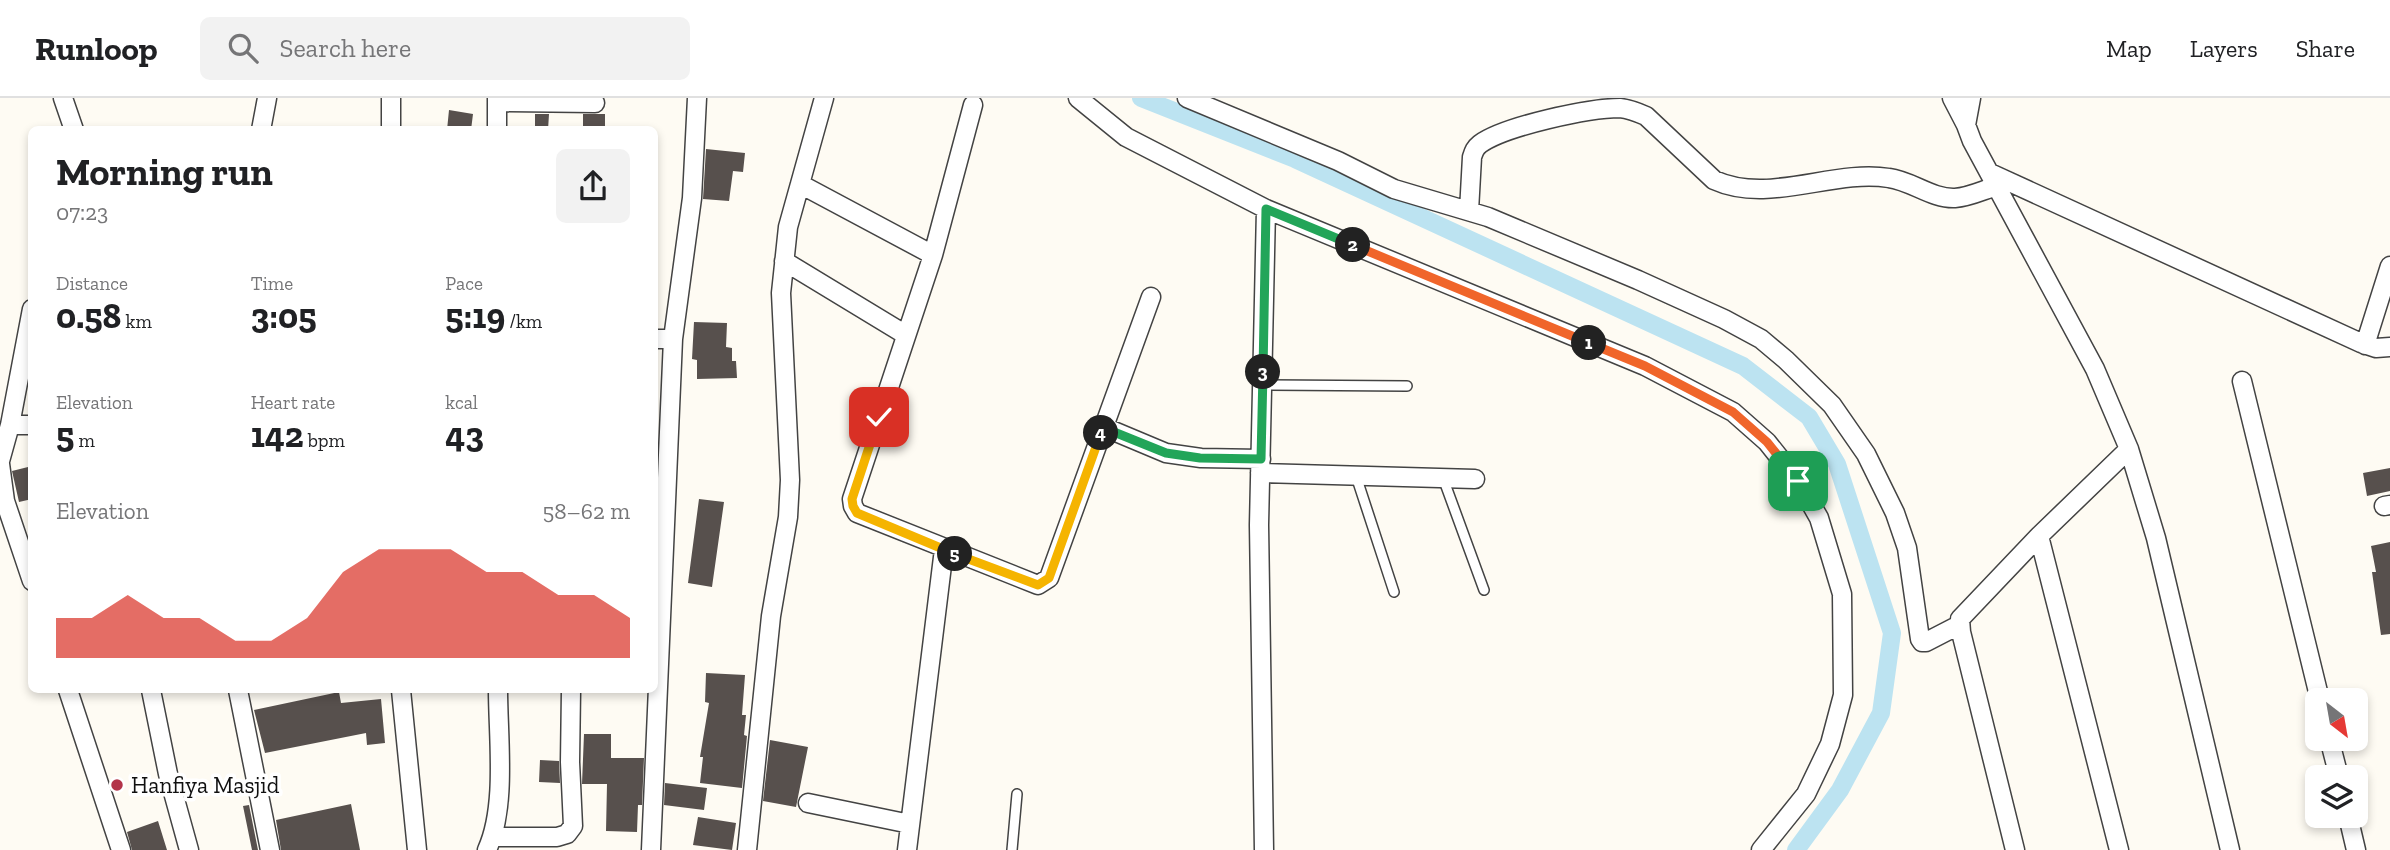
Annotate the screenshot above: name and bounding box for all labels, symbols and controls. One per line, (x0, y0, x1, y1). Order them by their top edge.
search box (200, 17, 690, 80)
text: Runloop (35, 29, 158, 68)
icon: search (224, 29, 262, 67)
text: Search here (280, 32, 411, 64)
text: Map (2106, 34, 2152, 63)
text: Layers (2190, 34, 2258, 63)
text: Share (2296, 34, 2355, 63)
text: Morning run (56, 149, 273, 195)
button: share (556, 149, 630, 223)
text: 07:23 (56, 198, 108, 226)
pin: 2 (1336, 228, 1370, 262)
text: 2 (1347, 233, 1358, 256)
text: Distance (56, 272, 128, 295)
text: Time (251, 272, 293, 295)
text: Pace (445, 272, 483, 295)
text: 0.58 (56, 295, 121, 337)
text: 3:05 (251, 295, 316, 337)
text: 5:19 (445, 295, 505, 337)
text: km (121, 310, 152, 333)
text: /km (505, 310, 542, 333)
pin: 1 (1572, 326, 1606, 360)
text: 1 (1585, 331, 1592, 354)
pin: 3 (1246, 354, 1280, 390)
text: 3 (1257, 360, 1268, 383)
pin (849, 387, 909, 447)
text: Elevation (56, 391, 133, 414)
text: Heart rate (251, 391, 335, 414)
text: kcal (445, 391, 478, 414)
icon: check (860, 398, 898, 436)
text: 5 (56, 414, 74, 456)
text: 142 (251, 414, 304, 456)
text: 43 (445, 414, 484, 456)
pin: 4 (1084, 416, 1118, 450)
text: 4 (1095, 421, 1106, 444)
text: m (74, 429, 95, 452)
text: bpm (304, 429, 345, 452)
pin (1768, 451, 1828, 511)
icon: arrive (1779, 462, 1817, 500)
text: Elevation (56, 497, 149, 525)
text: 58–62 m (542, 497, 630, 525)
pin: 5 (937, 536, 972, 572)
text: 5 (950, 542, 959, 565)
north arrow (2305, 688, 2368, 751)
map controls (2305, 688, 2368, 828)
button: layers (2305, 765, 2368, 828)
place label: Hanfiya Masjid (131, 771, 280, 799)
marker: Hanfiya Masjid (109, 777, 125, 793)

